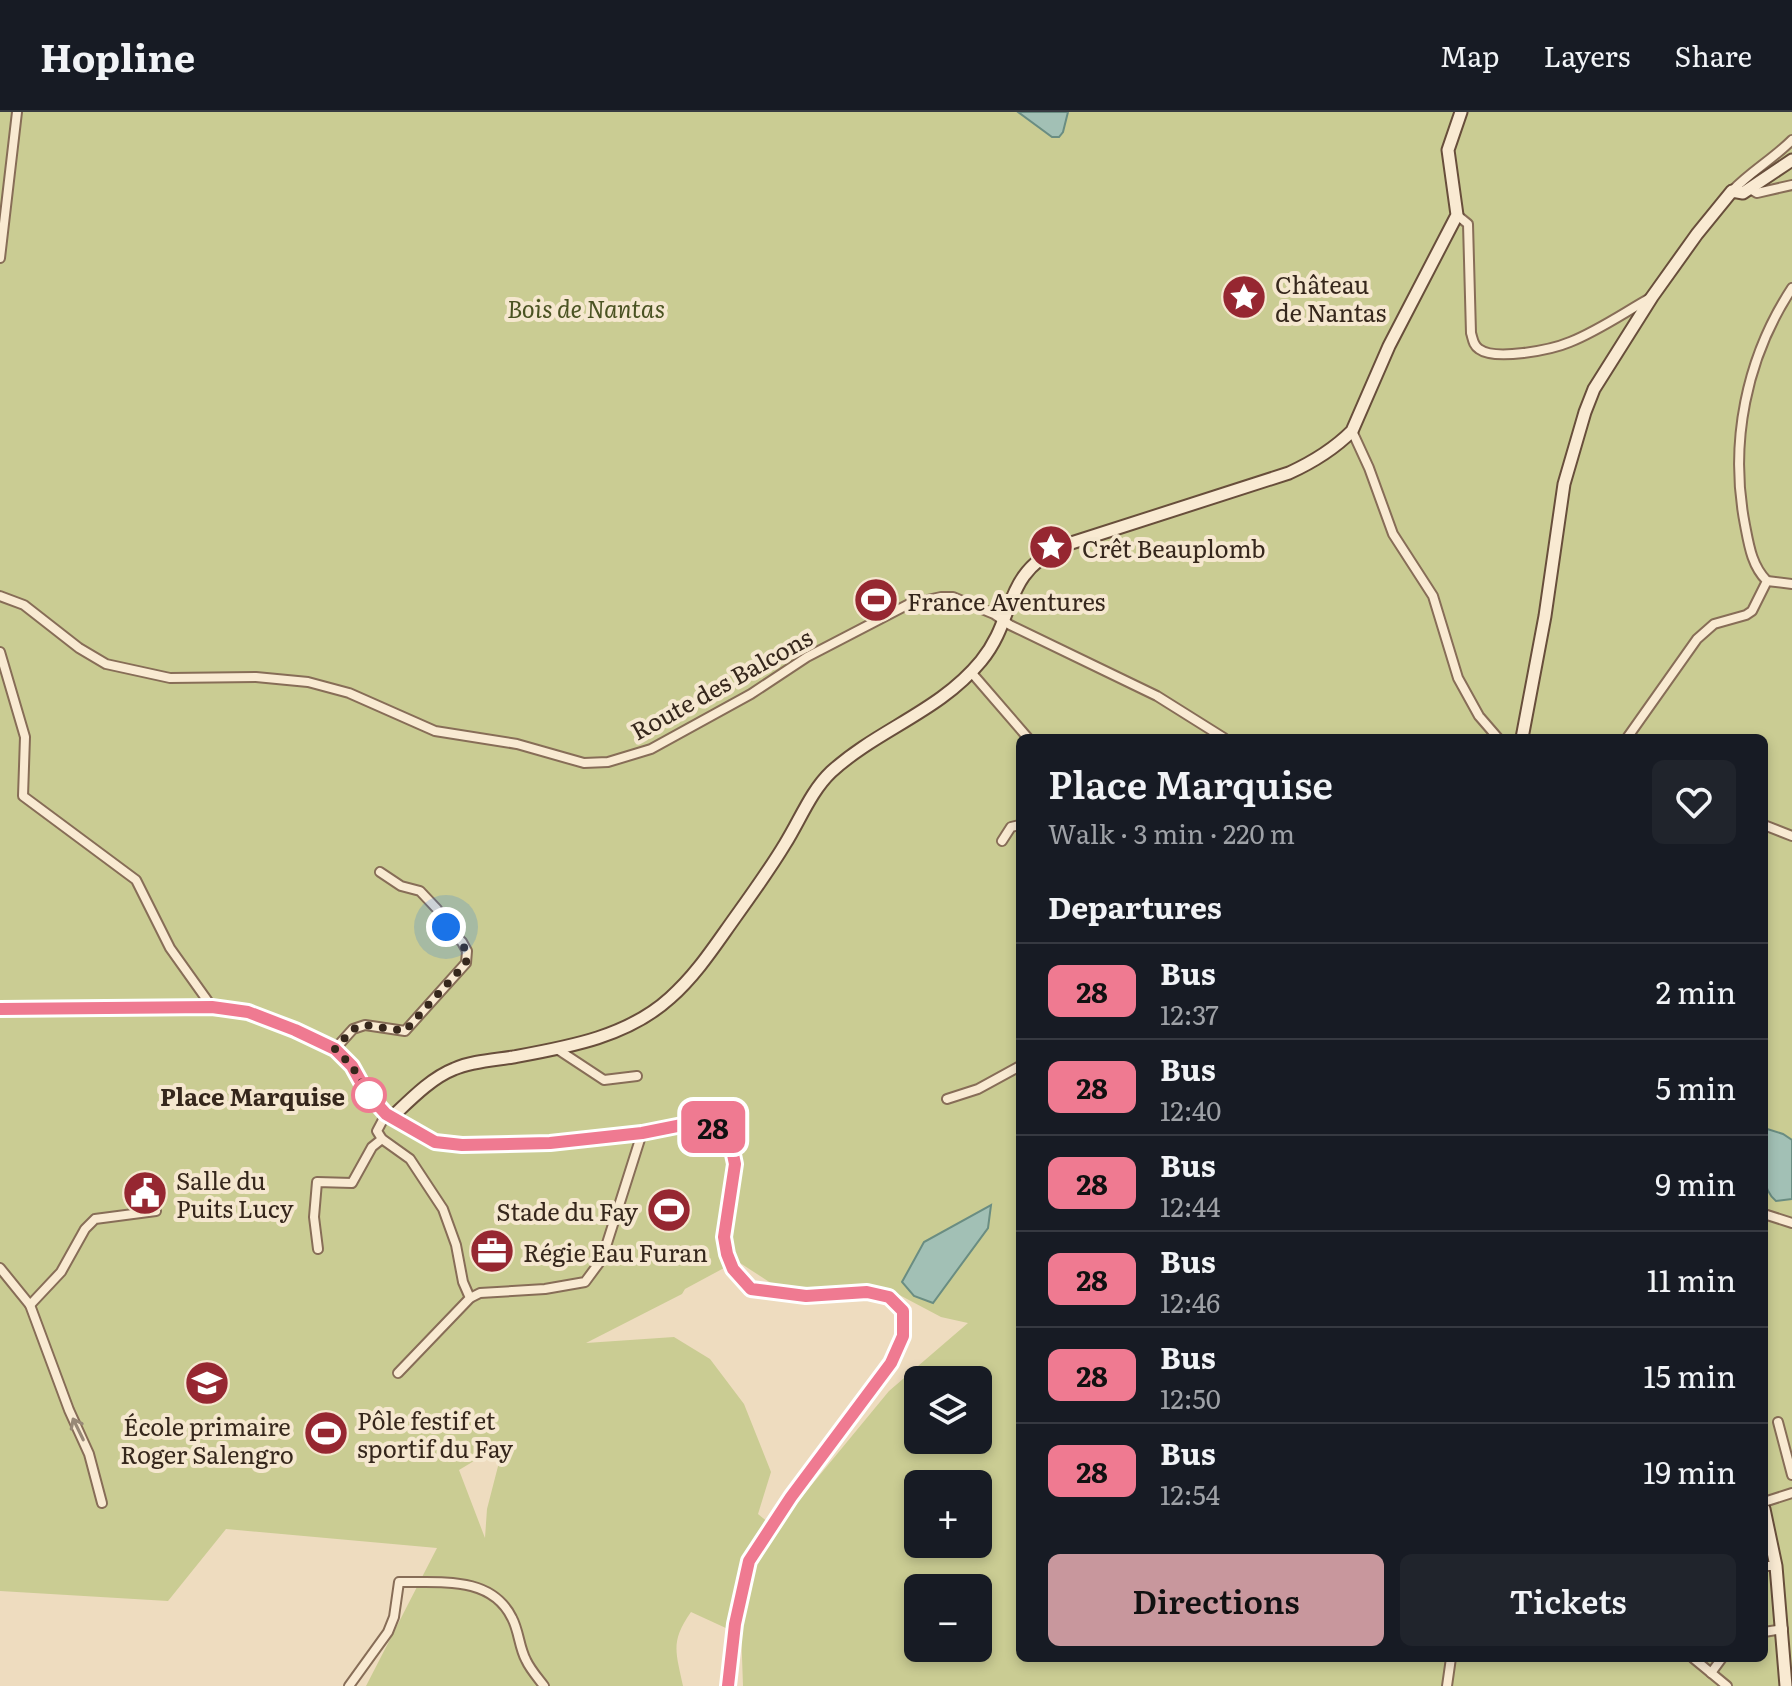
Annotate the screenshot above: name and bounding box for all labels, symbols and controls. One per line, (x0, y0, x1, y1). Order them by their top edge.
text: Hopline (40, 27, 195, 84)
text: Map (1440, 34, 1499, 76)
text: Layers (1543, 34, 1630, 76)
text: Share (1674, 34, 1752, 76)
place label: Château de Nantas (1275, 266, 1387, 329)
place icon: Château de Nantas (1220, 273, 1268, 321)
park label: Bois de Nantas (507, 290, 665, 325)
place icon: Crêt Beauplomb (1027, 523, 1075, 571)
place label: Crêt Beauplomb (1082, 530, 1266, 565)
sports icon: France Aventures (852, 576, 900, 624)
place label: France Aventures (907, 583, 1106, 618)
street label: Route des Balcons (624, 618, 818, 747)
text: Place Marquise (1048, 754, 1333, 811)
button: heart (1652, 760, 1736, 844)
text: Walk · 3 min · 220 m (1048, 813, 1295, 852)
text: Departures (1048, 884, 1222, 928)
your location (426, 907, 466, 947)
text: Bus (1160, 950, 1216, 994)
text: 2 min (1656, 969, 1736, 1013)
text: 28 (1076, 970, 1108, 1012)
text: 12:37 (1160, 994, 1219, 1033)
text: Bus (1160, 1046, 1216, 1090)
text: 5 min (1656, 1065, 1736, 1109)
text: 28 (1076, 1066, 1108, 1108)
place label: Place Marquise (160, 1078, 345, 1113)
marker: Place Marquise (352, 1078, 386, 1112)
text: 12:40 (1160, 1090, 1221, 1129)
line badge: 28 (677, 1101, 749, 1153)
text: 28 (697, 1106, 729, 1148)
text: Bus (1160, 1142, 1216, 1186)
text: 9 min (1655, 1161, 1736, 1205)
place label: Salle du Puits Lucy (176, 1162, 294, 1225)
text: 28 (1076, 1162, 1108, 1204)
public building icon: Salle du Puits Lucy (121, 1169, 169, 1217)
sports icon: Stade du Fay (645, 1186, 693, 1234)
text: 12:44 (1160, 1186, 1221, 1225)
place label: Stade du Fay (496, 1193, 638, 1228)
office icon: Régie Eau Furan (468, 1227, 516, 1275)
place label: Régie Eau Furan (523, 1234, 708, 1269)
text: Bus (1160, 1238, 1216, 1282)
text: 11 min (1647, 1257, 1736, 1301)
text: 28 (1076, 1258, 1108, 1300)
text: 12:46 (1160, 1282, 1220, 1321)
text: Bus (1160, 1334, 1216, 1378)
text: 15 min (1644, 1353, 1736, 1397)
text: 28 (1076, 1354, 1108, 1396)
school or university icon: École primaire Roger Salengro (183, 1359, 231, 1407)
map controls (904, 1366, 992, 1662)
button: layers (904, 1366, 992, 1454)
text: 12:50 (1160, 1378, 1221, 1417)
place label: Pôle festif et sportif du Fay (357, 1402, 513, 1465)
place label: École primaire Roger Salengro (120, 1408, 294, 1471)
sports icon: Pôle festif et sportif du Fay (302, 1409, 350, 1457)
one-way arrow (70, 1418, 85, 1442)
text: Bus (1160, 1430, 1216, 1474)
text: 19 min (1643, 1449, 1736, 1493)
text: 28 (1076, 1450, 1108, 1492)
button: + (904, 1470, 992, 1558)
text: 12:54 (1160, 1474, 1220, 1513)
button: Directions (1048, 1554, 1384, 1646)
button: Tickets (1400, 1554, 1736, 1646)
button: − (904, 1574, 992, 1662)

